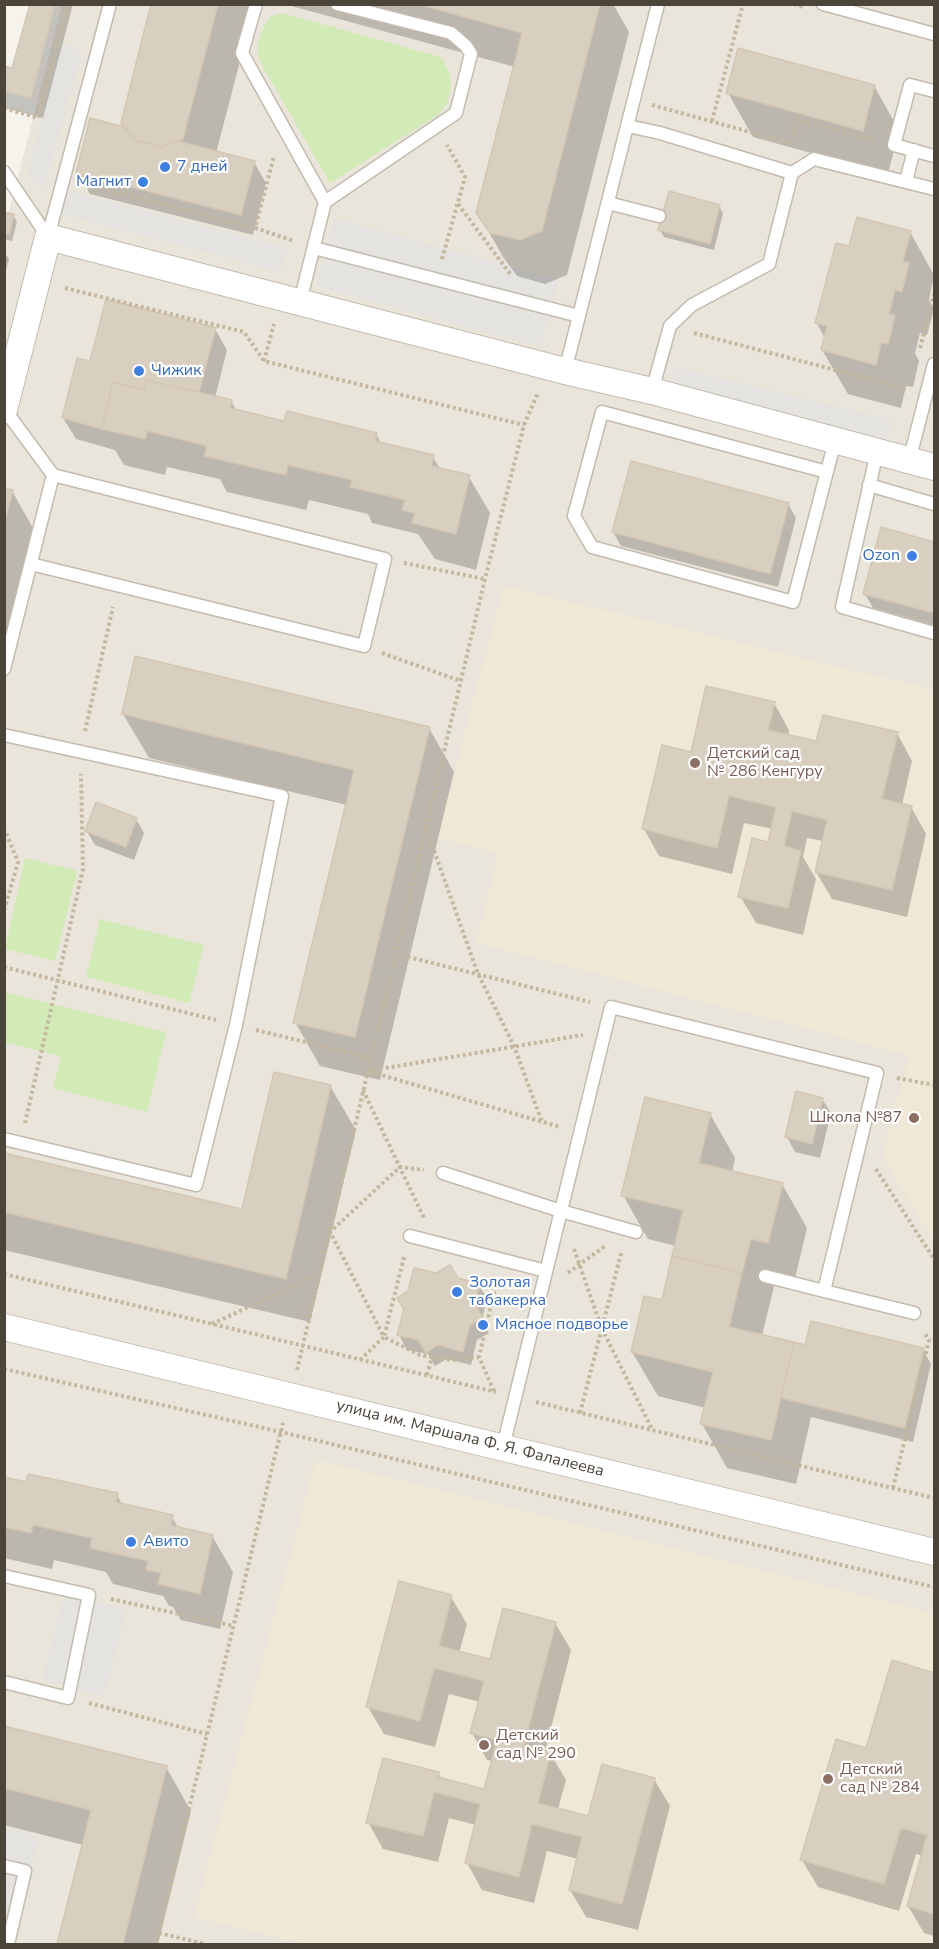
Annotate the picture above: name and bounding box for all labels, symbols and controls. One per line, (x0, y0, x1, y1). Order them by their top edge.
place label: 7 дней (177, 157, 228, 177)
marker: 7 дней (158, 160, 172, 174)
place label: Магнит (76, 172, 131, 192)
marker: Магнит (136, 175, 150, 189)
place label: Чижик (151, 361, 201, 381)
marker: Чижик (132, 364, 146, 378)
place label: Ozon (862, 546, 900, 566)
marker: Ozon (905, 549, 919, 563)
place label: Детский сад № 286 Кенгуру (707, 744, 823, 782)
marker: Детский сад № 286 Кенгуру (688, 756, 702, 770)
place label: Школа №87 (809, 1108, 902, 1128)
marker: Школа №87 (907, 1111, 921, 1125)
place label: Золотая табакерка (469, 1273, 546, 1311)
marker: Золотая табакерка (450, 1285, 464, 1299)
place label: Мясное подворье (495, 1315, 629, 1335)
marker: Мясное подворье (476, 1318, 490, 1332)
street label: улица им. Маршала Ф. Я. Фалалеева (334, 1396, 606, 1482)
place label: Авито (143, 1532, 189, 1552)
marker: Авито (124, 1535, 138, 1549)
place label: Детский сад № 290 (496, 1726, 576, 1764)
marker: Детский сад № 290 (477, 1738, 491, 1752)
place label: Детский сад № 284 (840, 1760, 920, 1798)
marker: Детский сад № 284 (821, 1772, 835, 1786)

